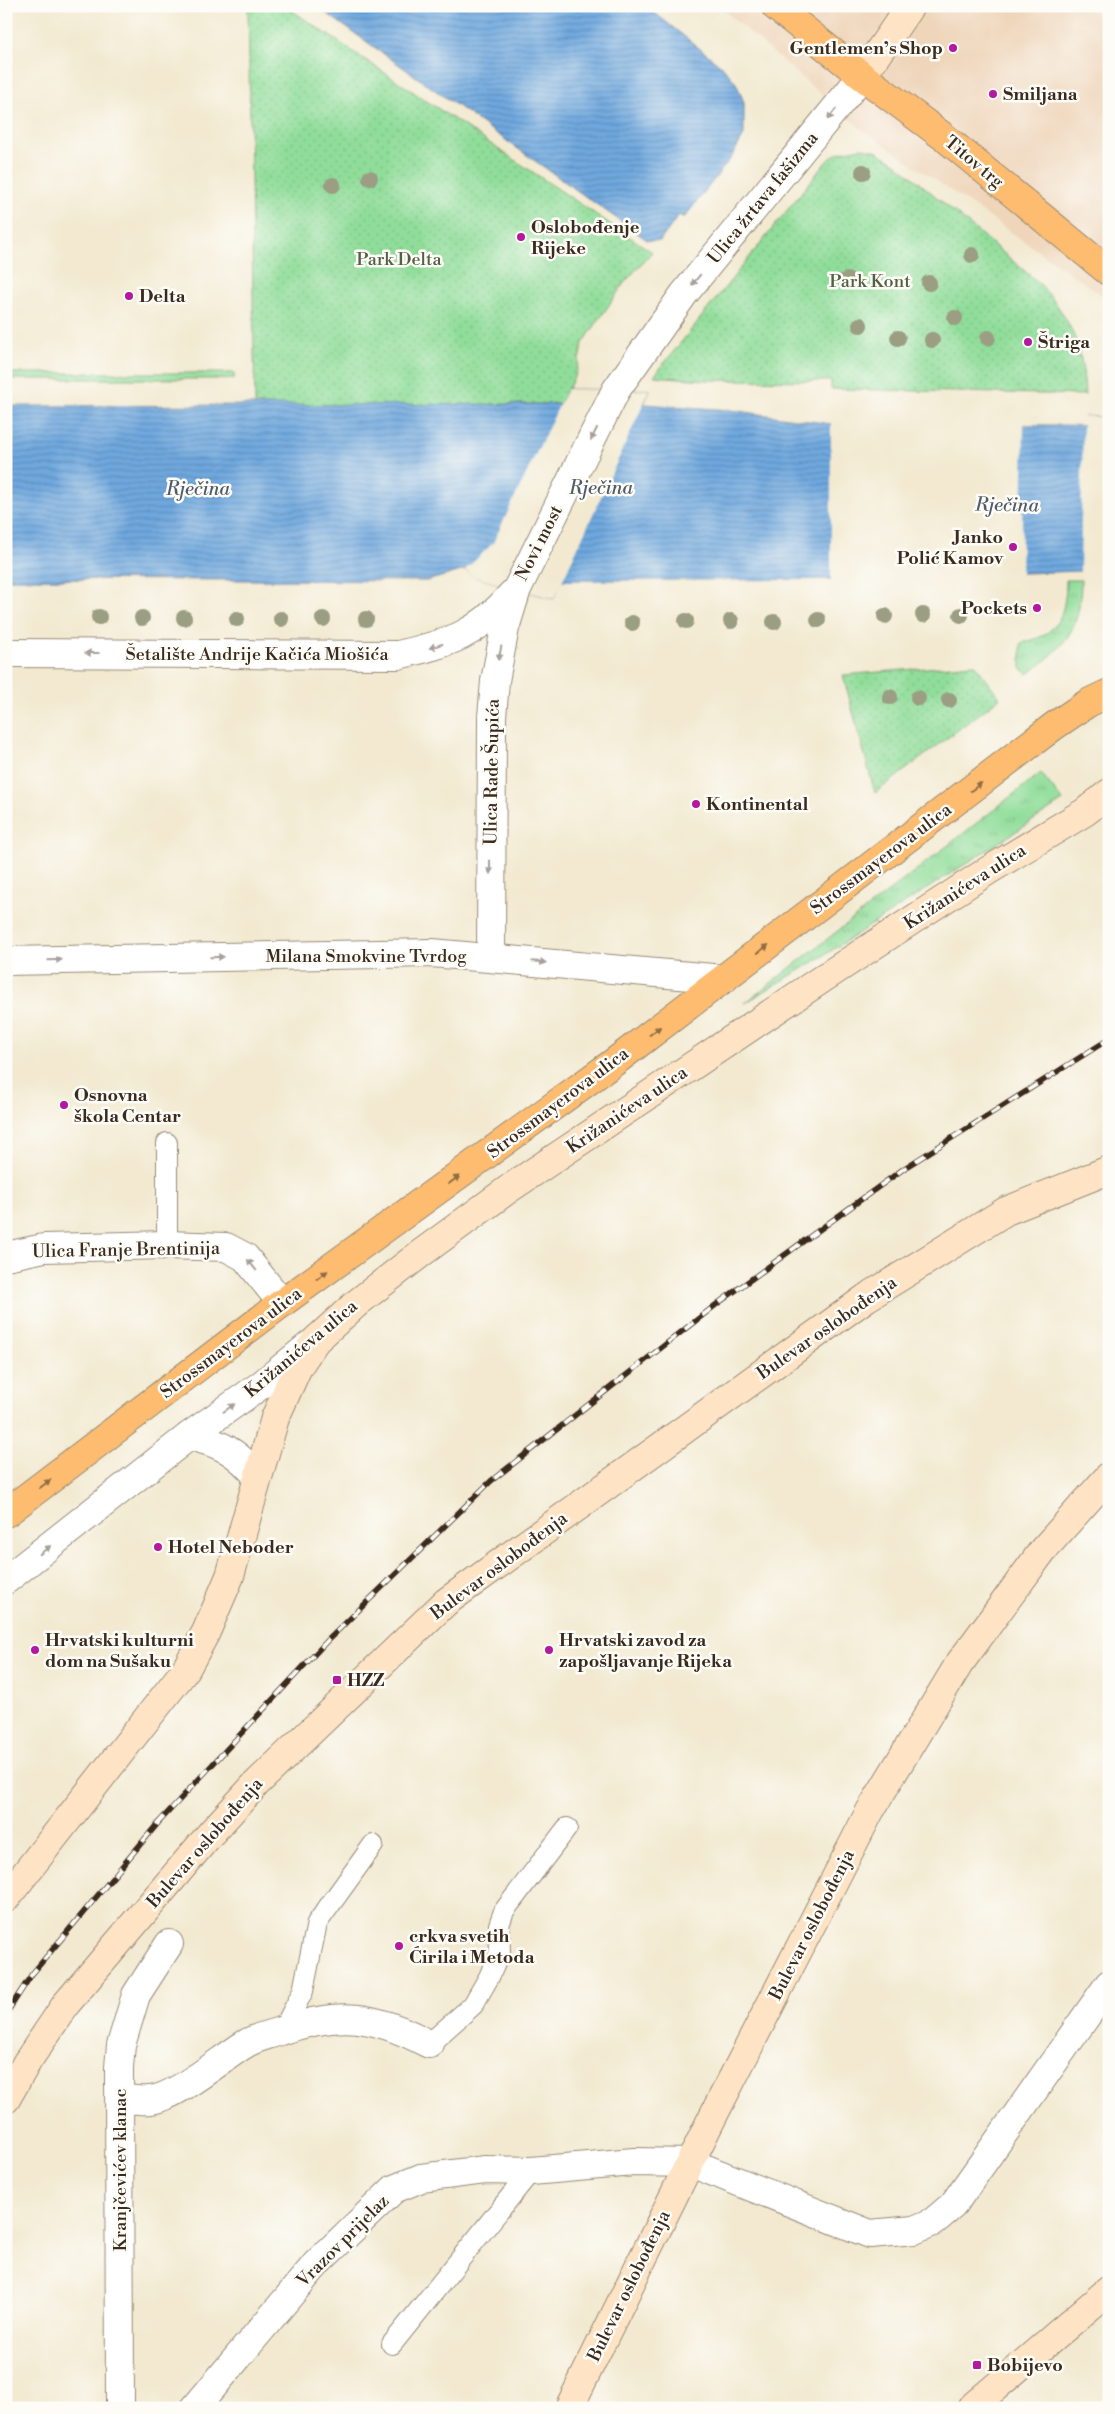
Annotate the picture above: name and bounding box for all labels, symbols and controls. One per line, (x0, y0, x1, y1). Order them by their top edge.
place label: Gentlemen’s Shop (790, 37, 943, 60)
marker: Gentlemen’s Shop (947, 42, 959, 54)
place label: Smiljana (1003, 83, 1078, 106)
marker: Smiljana (987, 88, 999, 100)
one-way arrow (826, 107, 837, 120)
street label: Ulica žrtava fašizma (703, 126, 824, 269)
street label: Titov trg (940, 131, 1009, 194)
place label: Oslobođenje Rijeke (531, 216, 640, 260)
marker: Oslobođenje Rijeke (515, 231, 527, 243)
park label: Park Delta (356, 248, 443, 271)
park label: Park Kont (829, 270, 911, 293)
one-way arrow (690, 274, 701, 287)
place label: Delta (139, 285, 186, 308)
marker: Delta (123, 290, 135, 302)
place label: Štriga (1038, 331, 1090, 354)
marker: Štriga (1022, 336, 1034, 348)
one-way arrow (590, 427, 598, 441)
water label: Rječina (568, 476, 633, 500)
water label: Rječina (165, 477, 230, 501)
water label: Rječina (974, 492, 1040, 518)
street label: Novi most (510, 501, 568, 585)
place label: Janko Polić Kamov (897, 526, 1004, 570)
marker: Janko Polić Kamov (1007, 541, 1019, 553)
place label: Pockets (961, 597, 1027, 620)
marker: Pockets (1031, 602, 1043, 614)
one-way arrow (428, 642, 443, 650)
street label: Šetalište Andrije Kačića Miošića (125, 643, 389, 666)
one-way arrow (496, 645, 504, 660)
one-way arrow (84, 648, 100, 656)
street label: Ulica Rade Šupića (479, 698, 505, 845)
one-way arrow (969, 782, 982, 793)
place label: Kontinental (706, 793, 809, 816)
marker: Kontinental (690, 798, 702, 810)
street label: Strossmayerova ulica (806, 798, 957, 920)
street label: Križanićeva ulica (900, 838, 1031, 935)
one-way arrow (486, 859, 494, 875)
one-way arrow (756, 944, 770, 954)
street label: Milana Smokvine Tvrdog (265, 945, 467, 968)
one-way arrow (210, 953, 226, 961)
one-way arrow (47, 955, 63, 963)
one-way arrow (532, 958, 548, 966)
one-way arrow (648, 1026, 662, 1036)
street label: Strossmayerova ulica (483, 1042, 634, 1164)
street label: Križanićeva ulica (562, 1061, 693, 1159)
place label: Osnovna škola Centar (74, 1084, 181, 1128)
marker: Osnovna škola Centar (58, 1099, 70, 1111)
one-way arrow (447, 1175, 461, 1185)
street label: Ulica Franje Brentinija (32, 1237, 221, 1263)
one-way arrow (246, 1259, 257, 1272)
one-way arrow (315, 1269, 328, 1280)
street label: Bulevar oslobođenja (752, 1271, 902, 1386)
street label: Strossmayerova ulica (156, 1282, 307, 1404)
street label: Križanićeva ulica (240, 1294, 363, 1403)
one-way arrow (222, 1403, 235, 1413)
one-way arrow (38, 1479, 52, 1489)
street label: Bulevar oslobođenja (425, 1506, 573, 1626)
place label: Hotel Neboder (168, 1536, 294, 1559)
marker: Hotel Neboder (152, 1541, 164, 1553)
one-way arrow (38, 1545, 51, 1556)
place label: Hrvatski kulturni dom na Sušaku (45, 1629, 194, 1673)
place label: Hrvatski zavod za zapošljavanje Rijeka (559, 1629, 732, 1673)
marker: Hrvatski kulturni dom na Sušaku (29, 1644, 41, 1656)
marker: Hrvatski zavod za zapošljavanje Rijeka (543, 1644, 555, 1656)
place label: HZZ (347, 1669, 385, 1692)
marker: HZZ (331, 1674, 343, 1686)
street label: Bulevar oslobođenja (141, 1772, 269, 1914)
street label: Bulevar oslobođenja (764, 1845, 860, 2005)
place label: crkva svetih Ćirila i Metoda (409, 1925, 535, 1969)
marker: crkva svetih Ćirila i Metoda (393, 1940, 405, 1952)
street label: Kranjčevićev klanac (109, 2088, 132, 2252)
street label: Vrazov prijelaz (291, 2190, 394, 2293)
street label: Bulevar oslobođenja (582, 2206, 676, 2366)
place label: Bobijevo (987, 2354, 1063, 2377)
marker: Bobijevo (971, 2359, 983, 2371)

